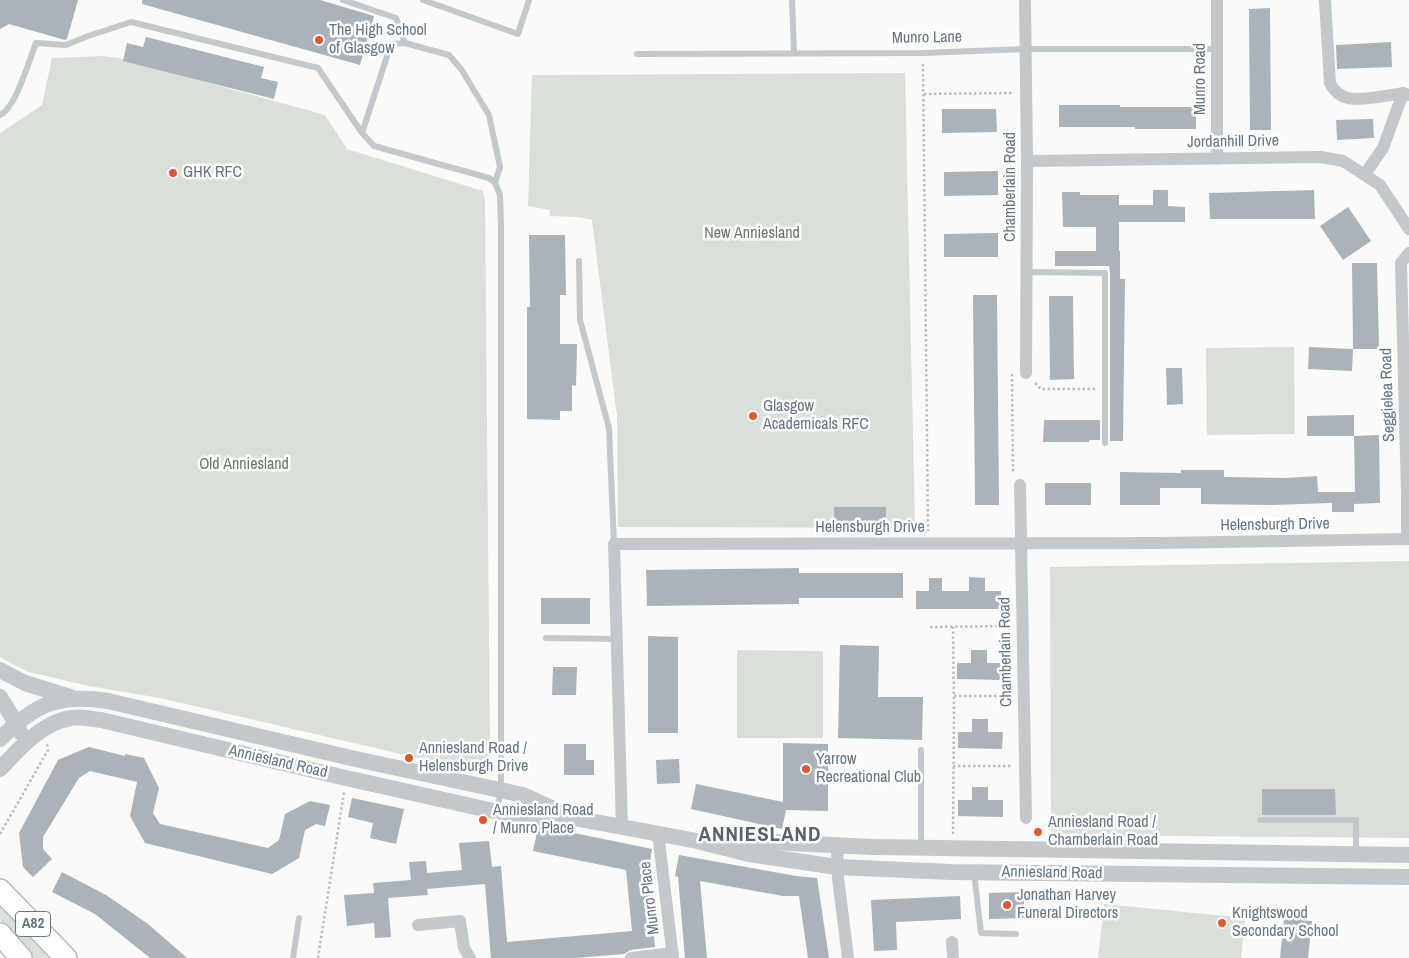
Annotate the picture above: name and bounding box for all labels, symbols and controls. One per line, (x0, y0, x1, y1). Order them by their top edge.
place label: The High School of Glasgow (329, 21, 427, 59)
street label: Munro Lane (892, 28, 962, 48)
marker: The High School of Glasgow (313, 34, 325, 46)
street label: Munro Road (1191, 43, 1211, 115)
street label: Chamberlain Road (1001, 132, 1021, 242)
street label: Jordanhill Drive (1187, 132, 1279, 152)
place label: GHK RFC (183, 163, 242, 183)
marker: GHK RFC (167, 167, 179, 179)
park label: New Anniesland (704, 224, 800, 244)
street label: Seggielea Road (1377, 348, 1399, 442)
place label: Glasgow Academicals RFC (763, 397, 869, 435)
marker: Glasgow Academicals RFC (747, 410, 759, 422)
park label: Old Anniesland (199, 455, 289, 475)
street label: Helensburgh Drive (1220, 514, 1330, 536)
street label: Helensburgh Drive (815, 518, 925, 538)
street label: Chamberlain Road (995, 597, 1017, 707)
place label: Anniesland Road / Helensburgh Drive (419, 739, 528, 777)
street label: Anniesland Road (227, 741, 329, 783)
place label: Yarrow Recreational Club (816, 750, 921, 788)
marker: Anniesland Road / Helensburgh Drive (403, 752, 415, 764)
marker: Yarrow Recreational Club (800, 763, 812, 775)
place label: Anniesland Road / Munro Place (493, 801, 594, 839)
place label: Anniesland Road / Chamberlain Road (1048, 813, 1158, 851)
marker: Anniesland Road / Munro Place (477, 814, 489, 826)
district label: ANNIESLAND (697, 822, 823, 848)
marker: Anniesland Road / Chamberlain Road (1032, 826, 1044, 838)
street label: Munro Place (636, 860, 664, 936)
street label: Anniesland Road (1002, 863, 1102, 883)
place label: Jonathan Harvey Funeral Directors (1017, 886, 1118, 924)
marker: Jonathan Harvey Funeral Directors (1001, 899, 1013, 911)
place label: Knightswood Secondary School (1232, 904, 1338, 942)
road number: A82 (15, 912, 50, 936)
marker: Knightswood Secondary School (1216, 917, 1228, 929)

